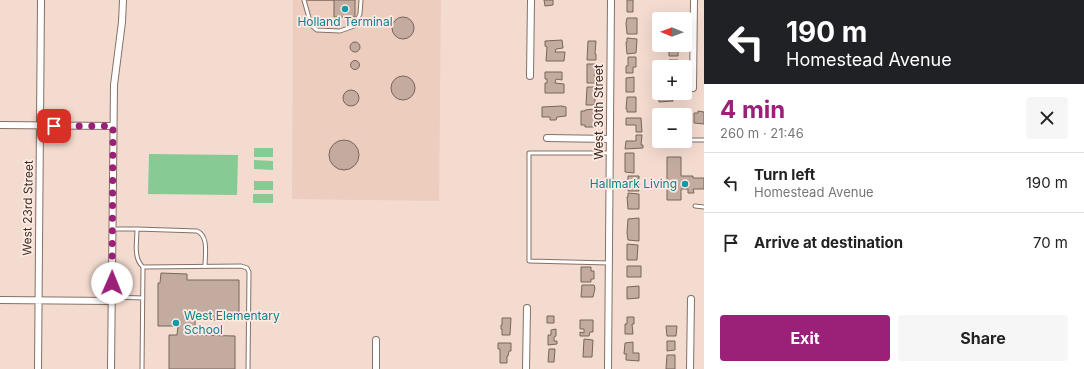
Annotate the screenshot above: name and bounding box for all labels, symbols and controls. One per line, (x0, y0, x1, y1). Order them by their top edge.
marker: Holland Terminal (340, 4, 350, 14)
north arrow (652, 12, 692, 52)
map controls (652, 12, 692, 148)
place label: Holland Terminal (297, 14, 393, 29)
text: 190 m (786, 15, 867, 49)
icon: left (720, 16, 772, 68)
text: Homestead Avenue (786, 49, 952, 70)
button: + (652, 60, 692, 100)
street label: West 30th Street (591, 64, 606, 160)
text: 4 min (720, 95, 785, 124)
button: close (1026, 97, 1068, 139)
button: − (652, 108, 692, 148)
pin (37, 109, 71, 143)
icon: arrive (43, 115, 65, 137)
text: 260 m · 21:46 (720, 125, 804, 141)
street label: West 23rd Street (19, 160, 36, 256)
text: Turn left (754, 165, 815, 184)
icon: left (720, 172, 742, 194)
text: 190 m (1026, 173, 1068, 192)
place label: Hallmark Living (590, 176, 677, 191)
marker: Hallmark Living (680, 179, 690, 189)
text: Homestead Avenue (754, 184, 874, 200)
icon: arrive (720, 232, 742, 254)
text: Arrive at destination (754, 233, 903, 252)
text: 70 m (1033, 233, 1068, 252)
position arrow (91, 262, 133, 304)
place label: West Elementary School (184, 308, 280, 337)
button: Exit (720, 315, 890, 361)
button: Share (898, 315, 1068, 361)
marker: West Elementary School (171, 318, 181, 328)

